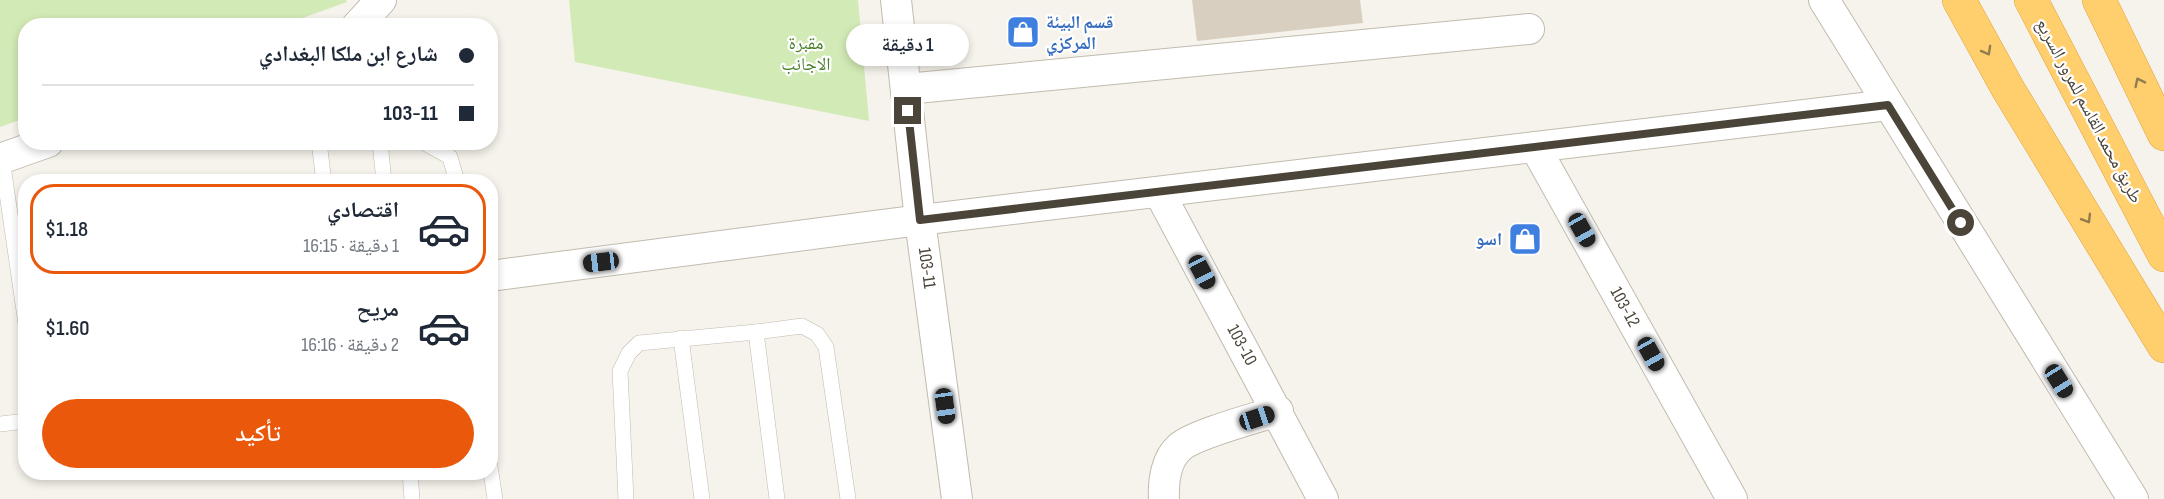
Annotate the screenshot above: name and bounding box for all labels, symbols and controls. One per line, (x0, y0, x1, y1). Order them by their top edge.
place label: قسم البيئة المركزي (1046, 12, 1113, 57)
shop icon: قسم البيئة المركزي (1005, 14, 1041, 50)
street label: طريق محمد القاسم للمرور السريع (2031, 15, 2147, 207)
callout: 1 دقيقة (846, 24, 970, 66)
park label: مقبرة الاجانب (781, 33, 831, 75)
text: 1 دقيقة (881, 33, 934, 57)
text: شارع ابن ملكا البغدادي (259, 41, 438, 68)
one-way arrow (1980, 45, 1991, 56)
one-way arrow (2134, 77, 2146, 88)
route end (894, 97, 921, 124)
text: 103-11 (383, 100, 438, 127)
text: اقتصادي (327, 197, 399, 224)
icon: car (417, 202, 471, 256)
route start (1947, 209, 1974, 236)
car (1565, 210, 1599, 250)
one-way arrow (2079, 213, 2091, 223)
text: $1.18 (45, 216, 88, 243)
shop icon: اسو (1507, 221, 1543, 257)
place label: اسو (1476, 229, 1502, 250)
text: 1 دقيقة · 16:15 (303, 234, 399, 258)
street label: 103-11 (914, 246, 940, 291)
car (582, 251, 620, 273)
car (1186, 252, 1218, 292)
street label: 103-12 (1606, 283, 1644, 331)
text: مريح (356, 296, 399, 323)
icon: car (417, 301, 471, 355)
text: $1.60 (45, 315, 89, 342)
street label: 103-10 (1223, 321, 1261, 369)
text: 2 دقيقة · 16:16 (301, 333, 399, 357)
car (1634, 334, 1668, 374)
car (2042, 361, 2076, 401)
car (934, 387, 956, 425)
button: تأكيد (42, 399, 474, 468)
car (1237, 404, 1277, 432)

